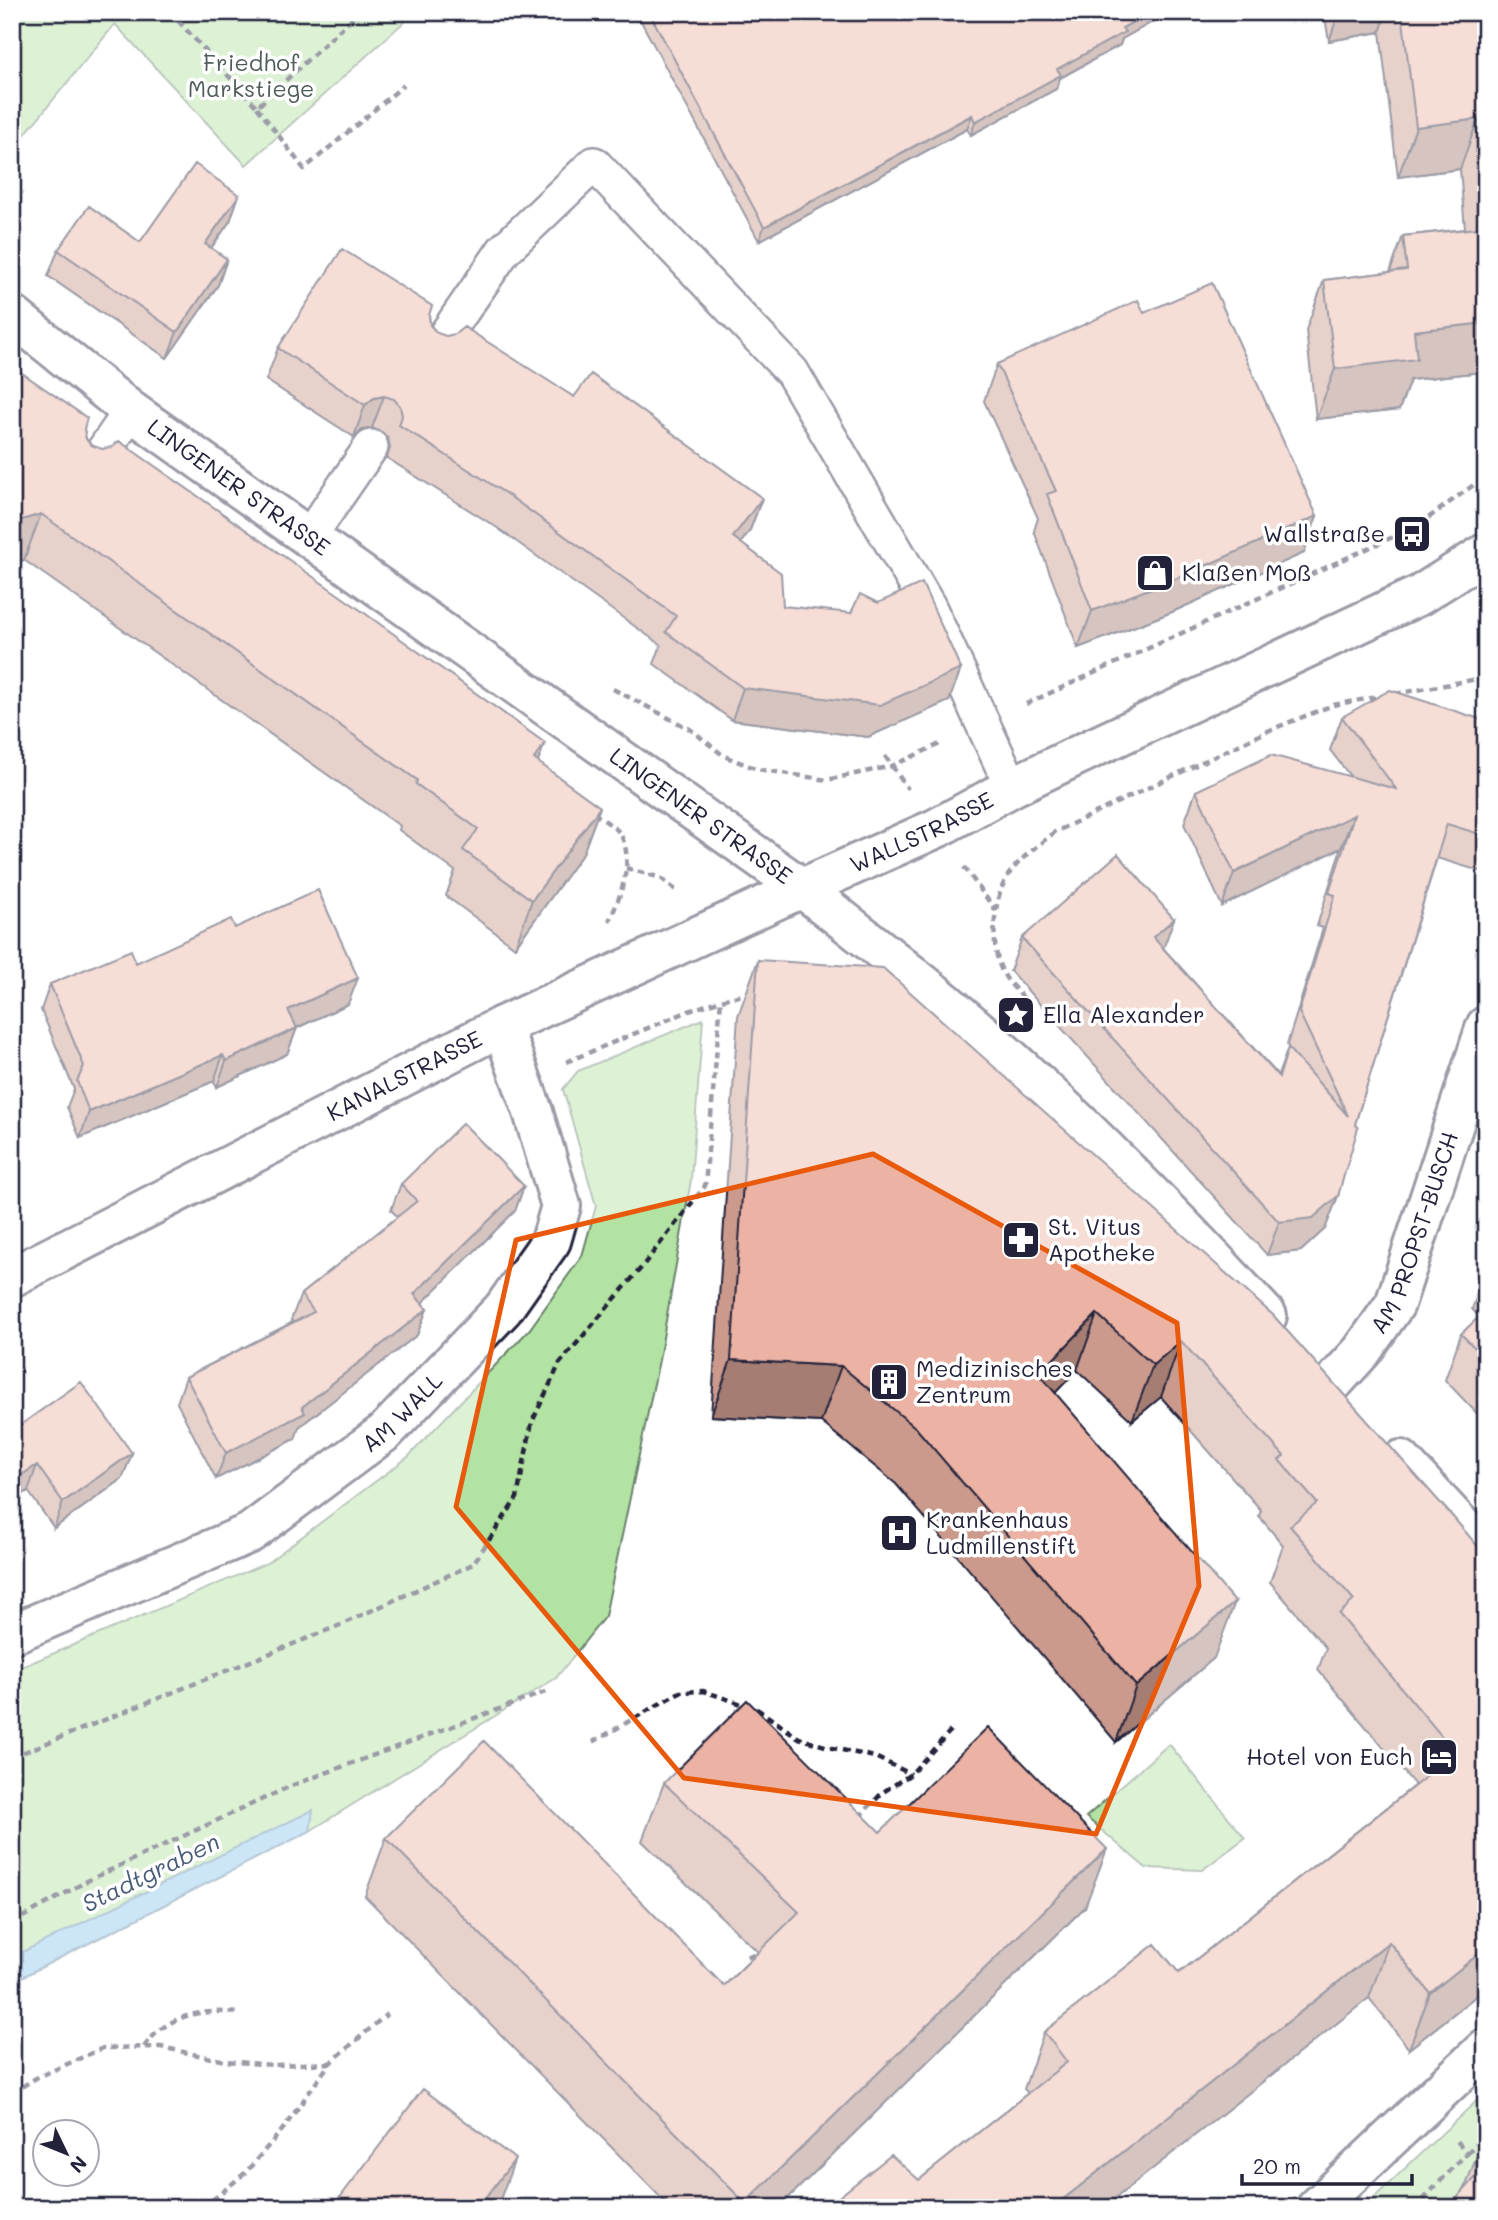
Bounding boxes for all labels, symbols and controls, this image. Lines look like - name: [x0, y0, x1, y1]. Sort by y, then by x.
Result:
- park label: Friedhof Markstiege: [188, 47, 314, 103]
- street label: LINGENER STRASSE: [142, 412, 336, 562]
- bus stop icon: Wallstraße: [1391, 513, 1433, 555]
- place label: Wallstraße: [1263, 518, 1385, 548]
- shop icon: Klaßen Moß: [1134, 552, 1176, 594]
- place label: Klaßen Moß: [1182, 557, 1312, 587]
- street label: LINGENER STRASSE: [604, 740, 799, 890]
- street label: WALLSTRASSE: [845, 784, 998, 879]
- place icon: Ella Alexander: [995, 994, 1037, 1036]
- place label: Ella Alexander: [1043, 999, 1204, 1029]
- street label: KANALSTRASSE: [321, 1023, 487, 1127]
- street label: AM PROPST-BUSCH: [1363, 1128, 1464, 1339]
- place label: St. Vitus Apotheke: [1048, 1211, 1156, 1267]
- pharmacy icon: St. Vitus Apotheke: [1000, 1219, 1042, 1261]
- place label: Medizinisches Zentrum: [916, 1353, 1073, 1409]
- building icon: Medizinisches Zentrum: [868, 1361, 910, 1403]
- street label: AM WALL: [355, 1365, 448, 1458]
- place label: Krankenhaus Ludmillenstift: [926, 1504, 1077, 1560]
- hospital icon: Krankenhaus Ludmillenstift: [878, 1512, 920, 1554]
- hotel icon: Hotel von Euch: [1418, 1736, 1460, 1778]
- place label: Hotel von Euch: [1246, 1741, 1412, 1771]
- water label: Stadtgraben: [77, 1825, 224, 1918]
- north arrow: [32, 2118, 102, 2188]
- scale bar: [1242, 2143, 1412, 2187]
- text: N: [65, 2151, 93, 2179]
- text: 20 m: [1253, 2152, 1301, 2179]

